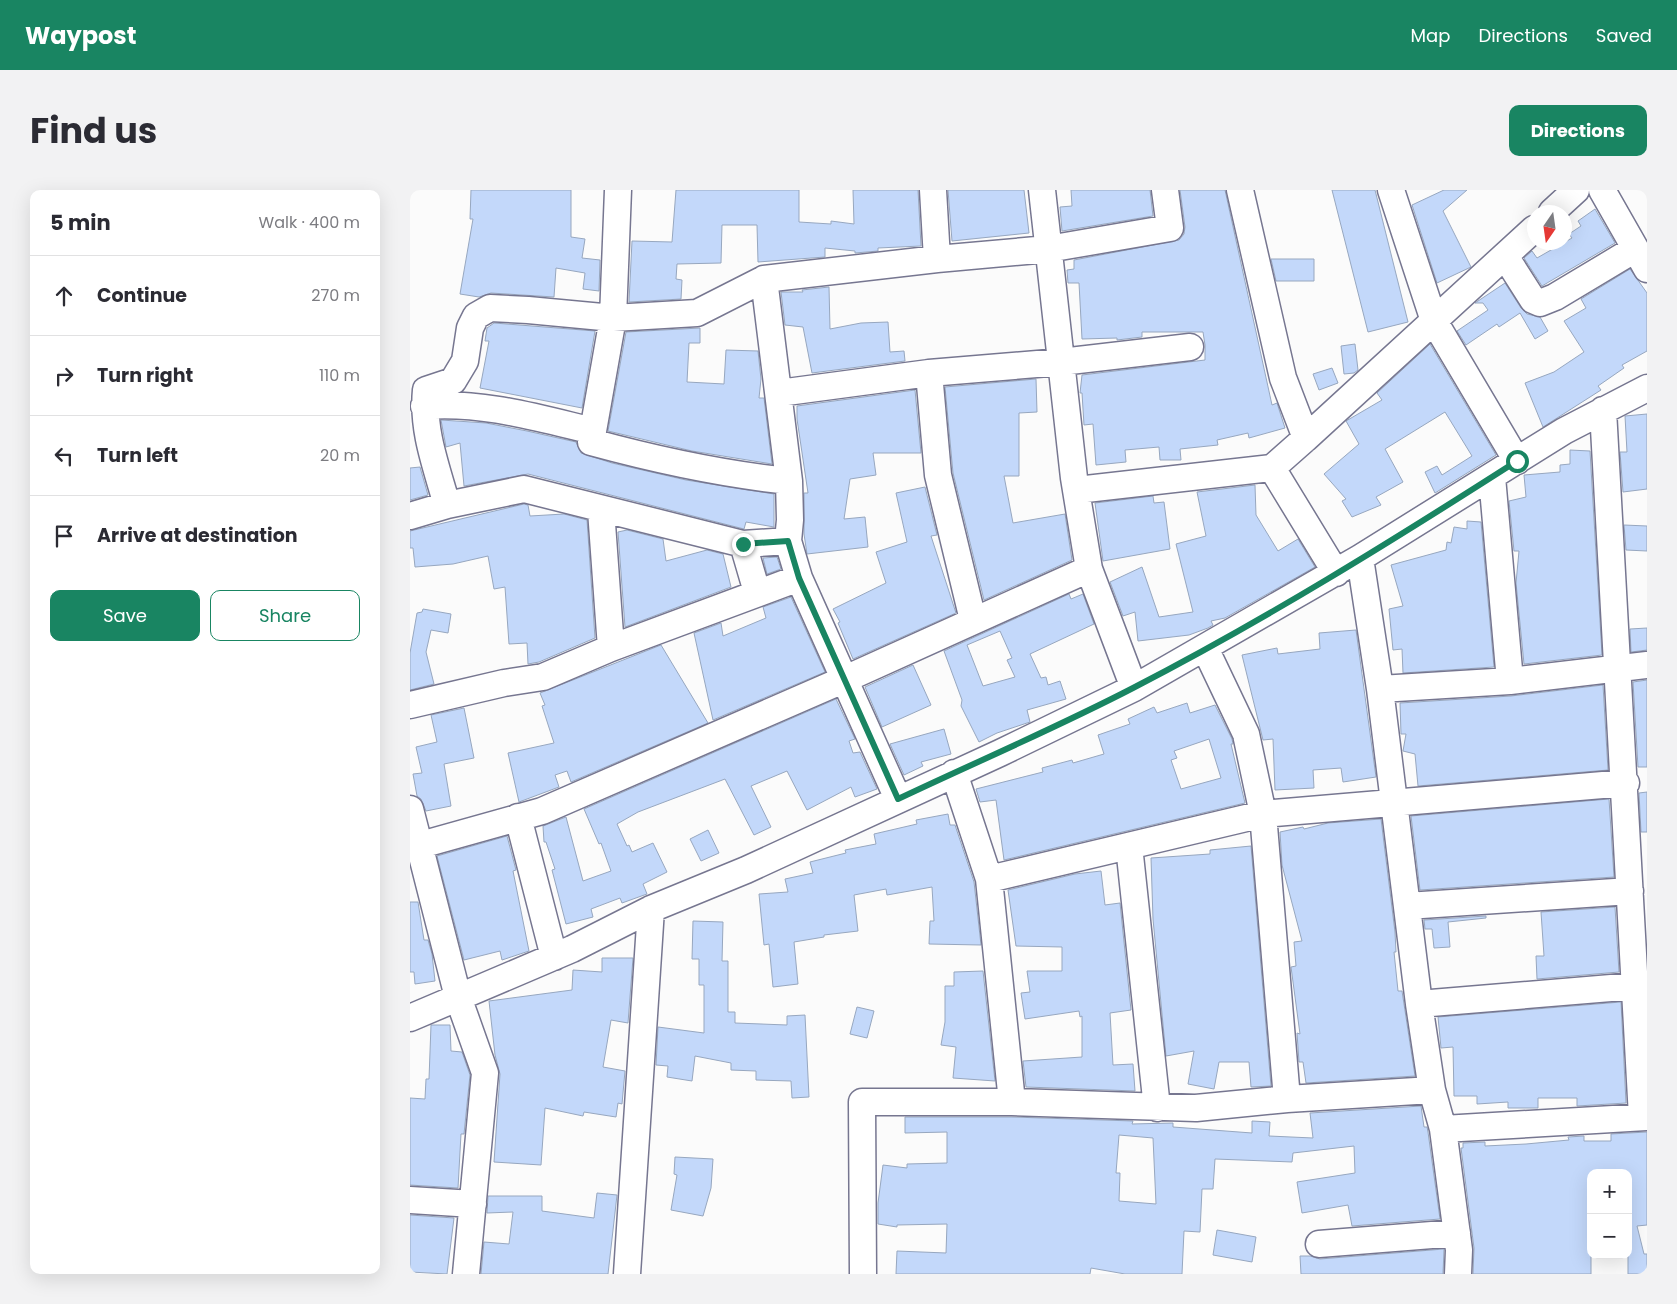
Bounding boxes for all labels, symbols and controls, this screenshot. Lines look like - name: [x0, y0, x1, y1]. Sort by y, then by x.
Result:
- text: Waypost: [25, 19, 136, 52]
- text: Map: [1411, 23, 1450, 48]
- text: Directions: [1478, 23, 1568, 48]
- text: Saved: [1596, 23, 1652, 48]
- button: Directions: [1509, 105, 1647, 156]
- text: Find us: [30, 106, 157, 155]
- north arrow: [1527, 205, 1572, 250]
- text: 5 min: [50, 208, 111, 237]
- text: Walk · 400 m: [259, 211, 360, 234]
- icon: ahead: [50, 282, 78, 310]
- text: Continue: [97, 282, 187, 309]
- text: 270 m: [311, 284, 360, 307]
- icon: right: [50, 362, 78, 390]
- text: Turn right: [97, 362, 193, 389]
- text: 110 m: [319, 364, 360, 387]
- icon: left: [50, 442, 78, 470]
- text: Turn left: [97, 442, 178, 469]
- text: 20 m: [320, 444, 360, 467]
- route start: [1506, 450, 1529, 473]
- icon: arrive: [50, 522, 78, 550]
- text: Arrive at destination: [97, 522, 298, 549]
- route end: [732, 533, 755, 556]
- button: Save: [50, 590, 200, 641]
- button: Share: [210, 590, 360, 641]
- map controls: [1587, 1169, 1632, 1259]
- button: +: [1587, 1169, 1632, 1214]
- button: −: [1587, 1214, 1632, 1259]

